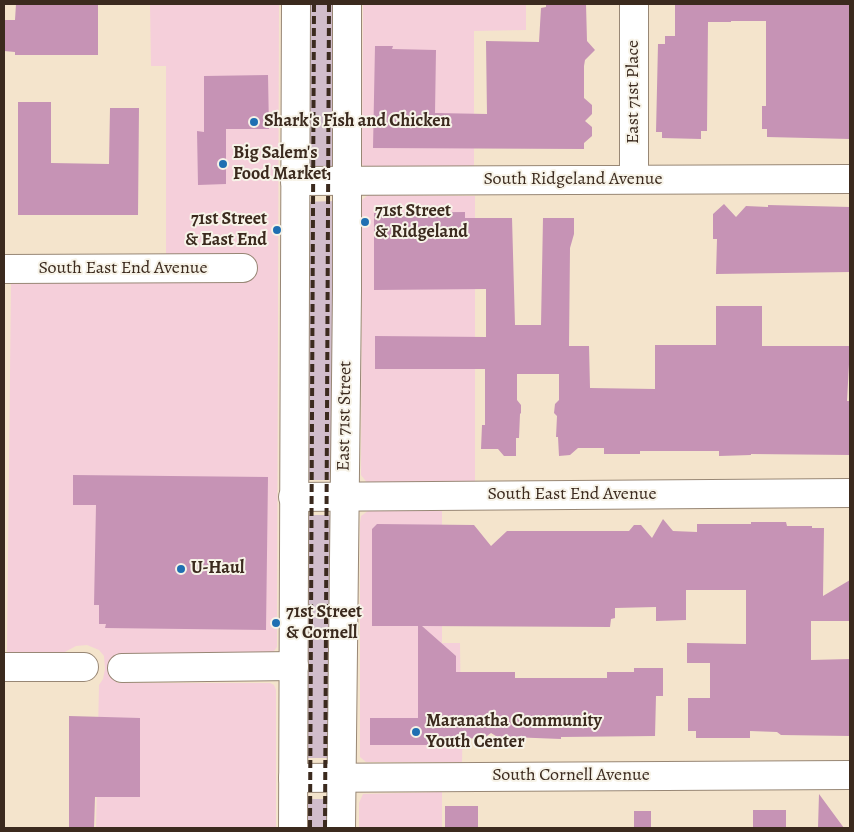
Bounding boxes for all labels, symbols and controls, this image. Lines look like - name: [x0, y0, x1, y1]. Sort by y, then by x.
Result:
- street label: East 71st Place: [623, 40, 645, 144]
- place label: Shark's Fish and Chicken: [264, 111, 451, 133]
- marker: Shark's Fish and Chicken: [248, 116, 260, 128]
- place label: Big Salem's Food Market: [233, 143, 327, 186]
- marker: Big Salem's Food Market: [217, 158, 229, 170]
- street label: South Ridgeland Avenue: [483, 169, 663, 191]
- place label: 71st Street & Ridgeland: [375, 201, 468, 243]
- place label: 71st Street & East End: [185, 209, 267, 252]
- marker: 71st Street & Ridgeland: [359, 216, 371, 228]
- marker: 71st Street & East End: [271, 224, 283, 236]
- street label: South East End Avenue: [38, 258, 208, 280]
- street label: East 71st Street: [333, 361, 357, 471]
- street label: South East End Avenue: [487, 484, 657, 506]
- place label: U-Haul: [191, 558, 245, 580]
- marker: U-Haul: [175, 563, 187, 575]
- place label: 71st Street & Cornell: [286, 602, 362, 644]
- marker: 71st Street & Cornell: [270, 617, 282, 629]
- place label: Maranatha Community Youth Center: [426, 711, 602, 754]
- marker: Maranatha Community Youth Center: [410, 726, 422, 738]
- street label: South Cornell Avenue: [492, 765, 650, 787]

